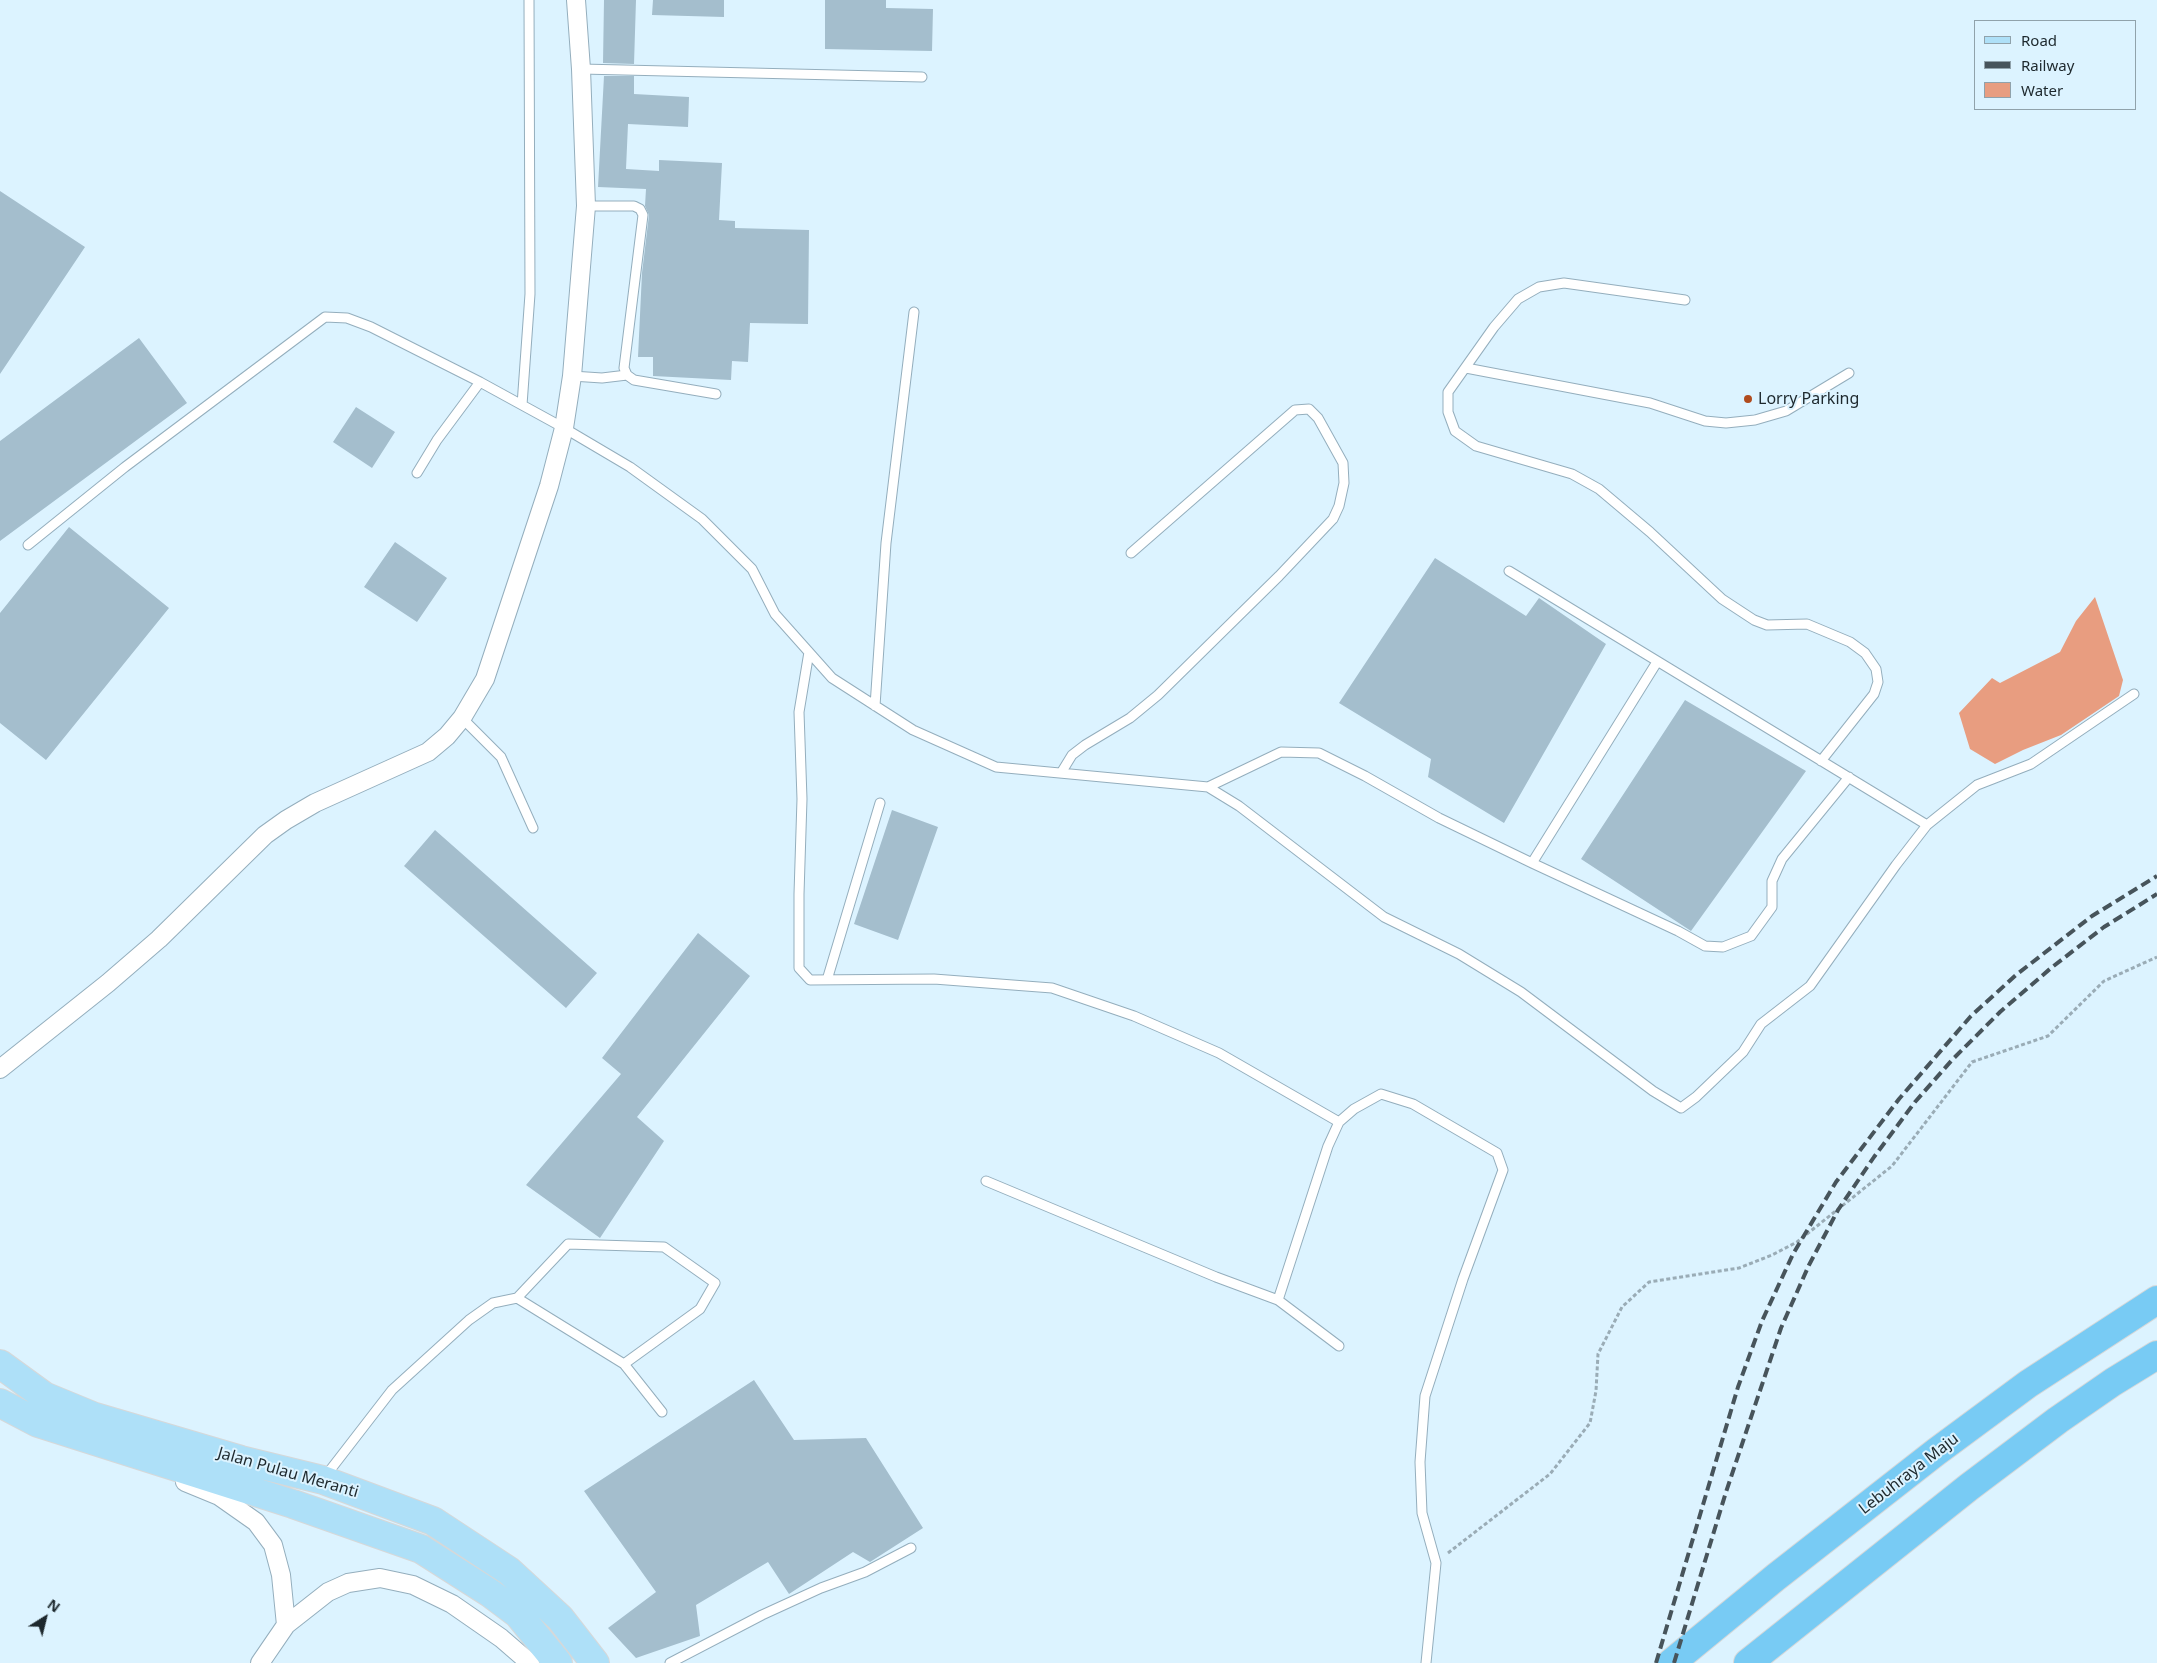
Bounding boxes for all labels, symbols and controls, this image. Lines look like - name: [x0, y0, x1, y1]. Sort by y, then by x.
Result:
- legend: [1974, 20, 2137, 110]
- text: Road: [2021, 30, 2057, 50]
- text: Railway: [2021, 55, 2074, 75]
- text: Water: [2021, 80, 2063, 100]
- place label: Lorry Parking: [1758, 389, 1859, 409]
- marker: Lorry Parking: [1742, 393, 1754, 405]
- street label: Lebuhraya Maju: [1855, 1429, 1963, 1519]
- street label: Jalan Pulau Meranti: [215, 1444, 361, 1502]
- north arrow: [20, 1593, 70, 1643]
- text: N: [44, 1594, 64, 1616]

